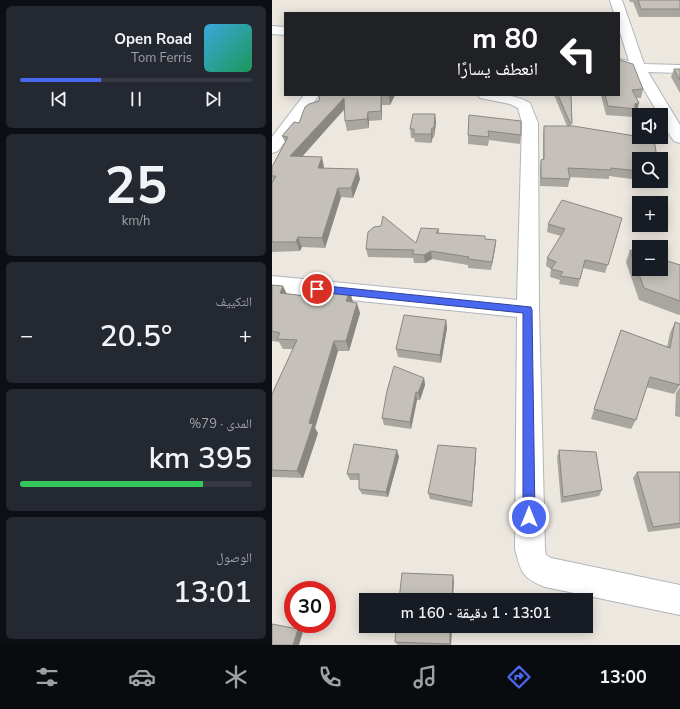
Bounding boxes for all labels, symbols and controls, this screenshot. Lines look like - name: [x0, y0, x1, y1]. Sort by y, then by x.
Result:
- text: 80 m: [472, 20, 538, 58]
- icon: left: [552, 28, 604, 80]
- text: Open Road: [114, 29, 192, 49]
- text: Tom Ferris: [131, 49, 192, 67]
- text: انعطف يسارًا: [457, 57, 538, 81]
- icon: previous: [48, 88, 70, 110]
- icon: pause: [125, 88, 147, 110]
- icon: next: [202, 88, 224, 110]
- map controls: [632, 108, 668, 276]
- button: sound: [632, 108, 668, 144]
- text: 25: [105, 150, 167, 221]
- button: search: [632, 152, 668, 188]
- button: +: [632, 196, 668, 232]
- text: km/h: [122, 212, 150, 230]
- button: −: [632, 240, 668, 276]
- pin: [300, 272, 334, 306]
- icon: arrive: [306, 278, 328, 300]
- text: التكييف: [216, 293, 252, 311]
- text: 20.5°: [100, 316, 172, 357]
- text: −: [20, 321, 33, 351]
- text: +: [239, 321, 252, 351]
- text: المدى · 79%: [189, 415, 252, 433]
- text: 395 km: [149, 438, 252, 479]
- position arrow: [508, 496, 550, 538]
- text: الوصول: [216, 549, 252, 567]
- text: 13:01: [173, 572, 252, 613]
- speed limit sign: 30: [284, 581, 336, 633]
- text: 13:01 · 1 دقيقة · 160 m: [401, 603, 551, 623]
- icon: filters: [33, 663, 61, 691]
- icon: car: [128, 663, 156, 691]
- icon: climate: [222, 663, 250, 691]
- icon: phone: [316, 663, 344, 691]
- icon: music: [411, 663, 439, 691]
- icon: directions: [505, 663, 533, 691]
- text: 13:00: [599, 665, 647, 689]

